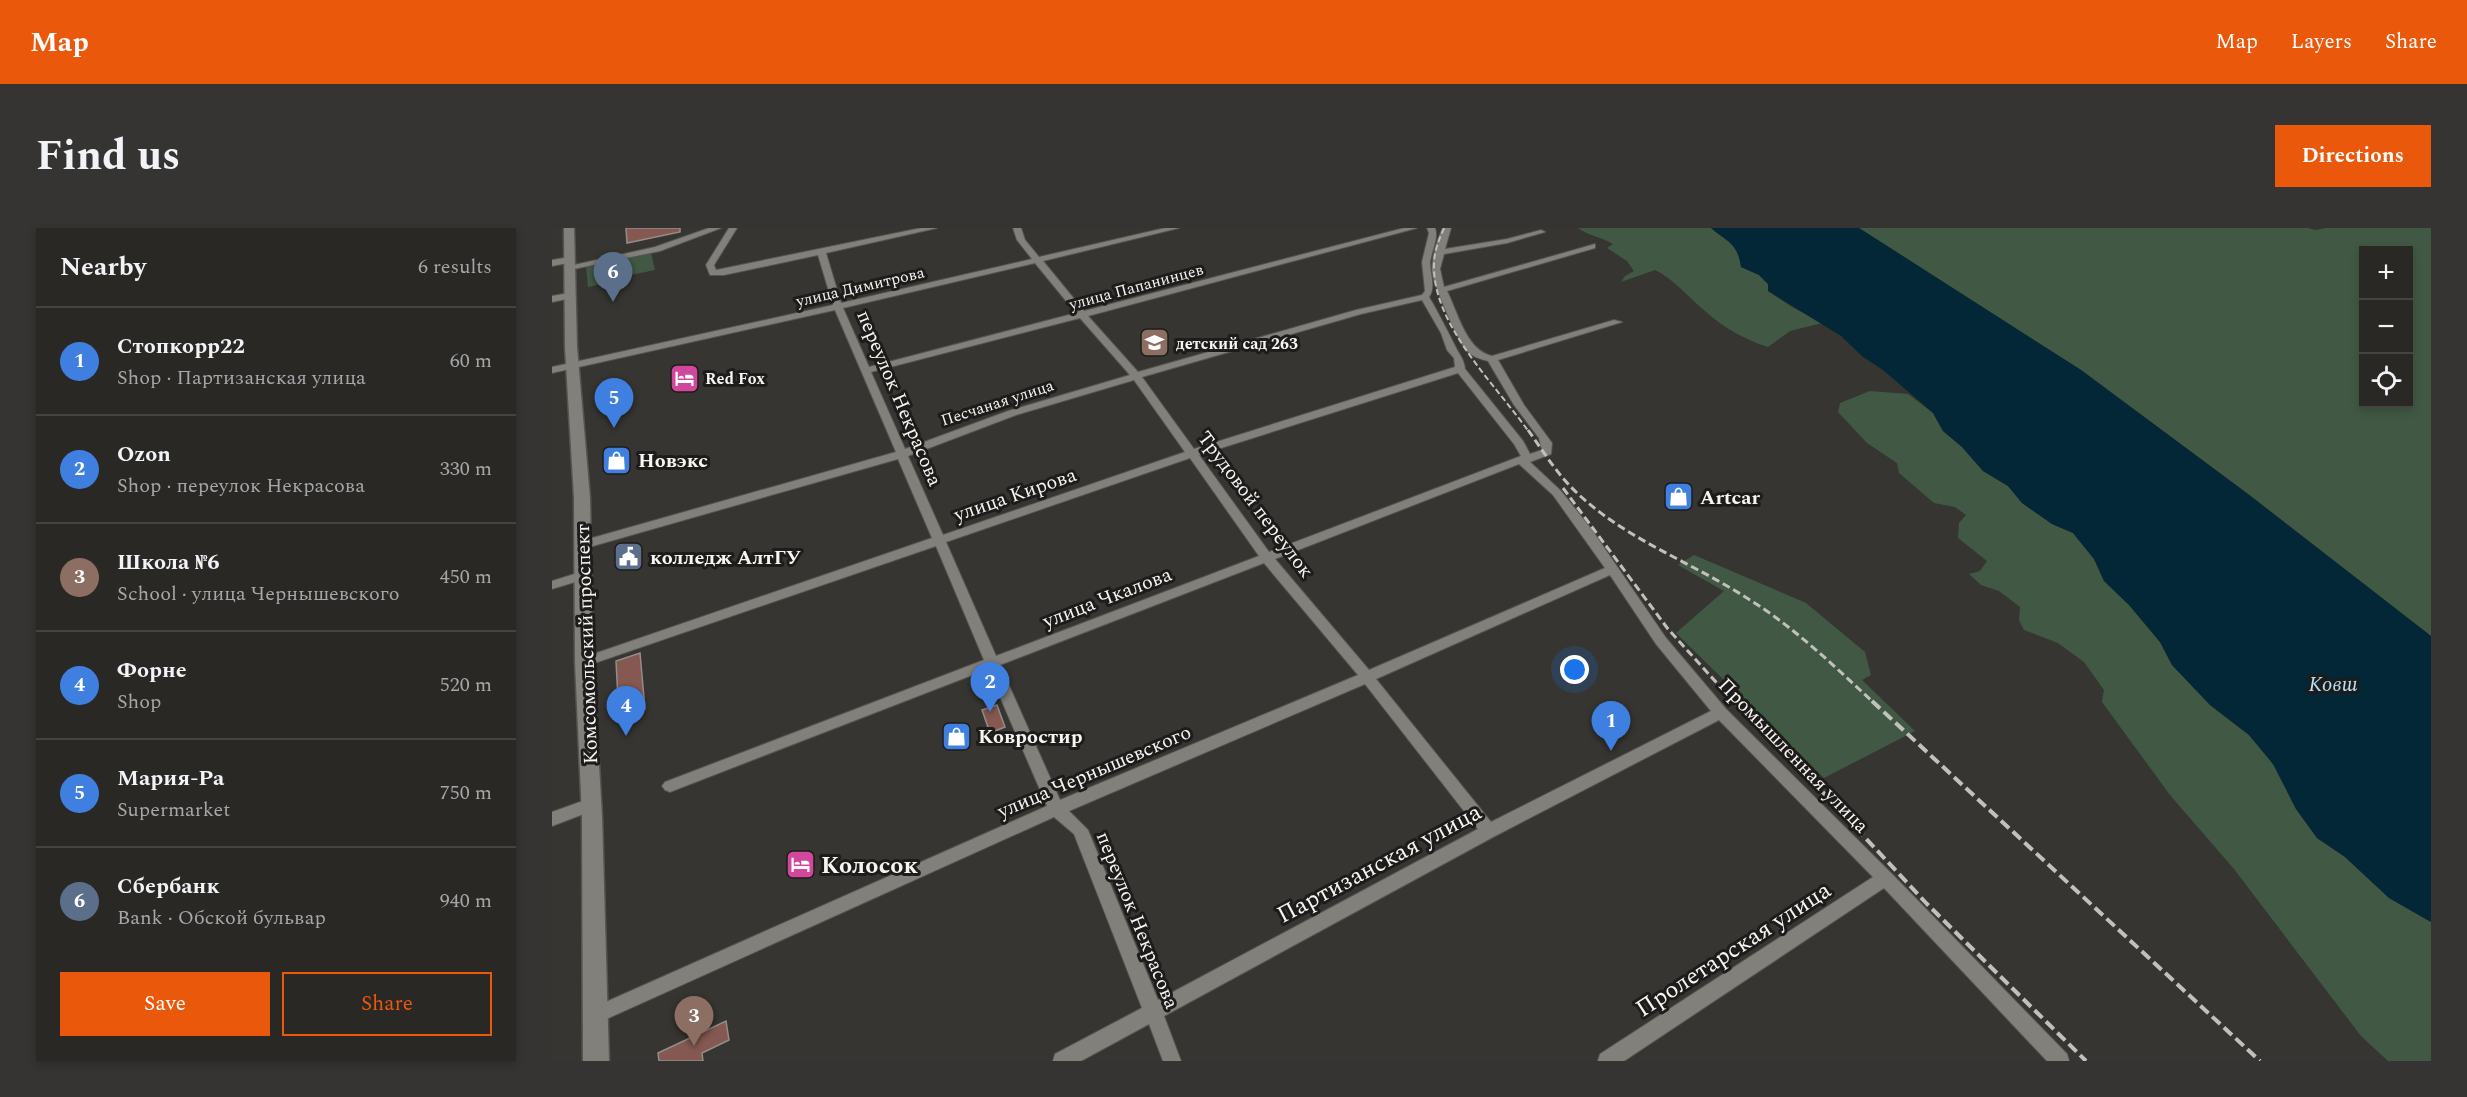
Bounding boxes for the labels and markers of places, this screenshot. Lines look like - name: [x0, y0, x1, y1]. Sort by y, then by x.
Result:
- pin: 6: [594, 253, 632, 302]
- school or university icon: детский сад 263: [1139, 327, 1171, 359]
- place label: детский сад 263: [1176, 332, 1298, 356]
- hotel icon: Red Fox: [668, 362, 700, 394]
- place label: Red Fox: [705, 367, 765, 391]
- pin: 5: [594, 378, 634, 428]
- shop icon: Новэкс: [601, 444, 633, 476]
- place label: Новэкс: [638, 446, 708, 476]
- shop icon: Artcar: [1663, 481, 1695, 513]
- place label: Artcar: [1700, 483, 1761, 513]
- public building icon: колледж АлтГУ: [613, 541, 645, 573]
- place label: колледж АлтГУ: [650, 543, 801, 573]
- pin: 2: [970, 662, 1010, 712]
- pin: 4: [606, 686, 646, 736]
- pin: 1: [1592, 702, 1630, 751]
- shop icon: Ковростир: [941, 720, 973, 752]
- place label: Ковростир: [978, 722, 1083, 752]
- place label: Колосок: [821, 848, 918, 884]
- hotel icon: Колосок: [784, 849, 816, 881]
- pin: 3: [674, 996, 714, 1046]

